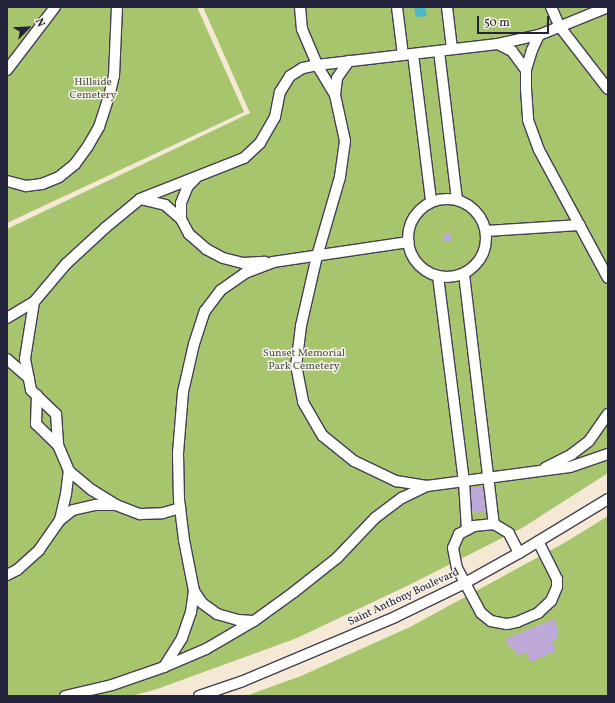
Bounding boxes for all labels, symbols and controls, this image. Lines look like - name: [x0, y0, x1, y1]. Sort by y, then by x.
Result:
- north arrow: [8, 8, 48, 48]
- scale bar: [479, 8, 551, 34]
- text: 50 m: [484, 15, 510, 31]
- text: N: [31, 16, 48, 30]
- park label: Hillside Cemetery: [70, 77, 116, 103]
- park label: Sunset Memorial Park Cemetery: [263, 348, 345, 374]
- street label: Saint Anthony Boulevard: [346, 566, 462, 630]

